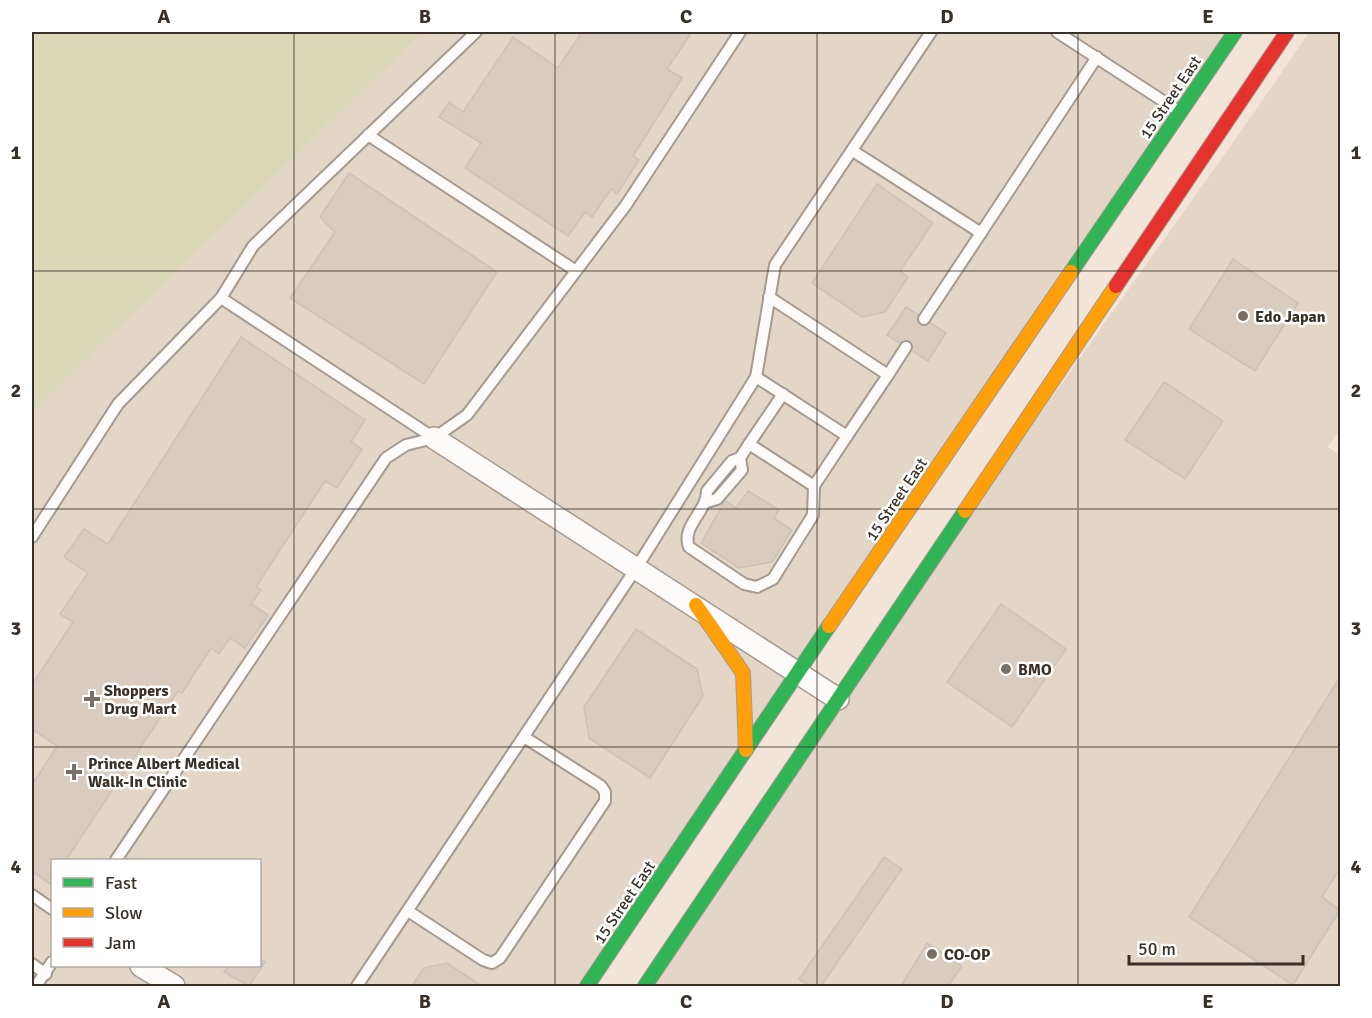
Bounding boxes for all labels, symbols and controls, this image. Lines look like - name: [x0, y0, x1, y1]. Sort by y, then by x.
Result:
- text: A: [158, 4, 171, 29]
- text: B: [419, 4, 431, 29]
- text: C: [680, 4, 692, 29]
- text: D: [940, 4, 954, 29]
- text: E: [1202, 4, 1214, 29]
- street label: 15 Street East: [1136, 52, 1206, 143]
- text: 1: [11, 140, 22, 165]
- text: 1: [1351, 140, 1362, 165]
- place label: Edo Japan: [1255, 307, 1326, 327]
- marker: Edo Japan: [1236, 309, 1250, 323]
- text: 2: [11, 378, 21, 403]
- text: 2: [1351, 378, 1361, 403]
- street label: 15 Street East: [862, 454, 932, 545]
- text: 3: [11, 616, 21, 641]
- text: 3: [1351, 616, 1361, 641]
- place label: BMO: [1018, 660, 1052, 680]
- marker: BMO: [999, 662, 1013, 676]
- place label: Shoppers Drug Mart: [104, 681, 176, 719]
- marker: Shoppers Drug Mart: [85, 692, 99, 706]
- place label: Prince Albert Medical Walk-In Clinic: [88, 754, 240, 792]
- marker: Prince Albert Medical Walk-In Clinic: [65, 763, 83, 781]
- text: 4: [11, 854, 22, 879]
- text: 4: [1351, 854, 1362, 879]
- street label: 15 Street East: [590, 857, 660, 948]
- legend: [51, 859, 261, 967]
- text: Fast: [105, 872, 137, 894]
- text: Slow: [105, 902, 142, 924]
- scale bar: [1129, 928, 1303, 966]
- text: Jam: [105, 932, 136, 954]
- text: 50 m: [1138, 938, 1176, 960]
- place label: CO-OP: [944, 945, 990, 965]
- marker: CO-OP: [925, 947, 939, 961]
- text: A: [158, 989, 171, 1014]
- text: B: [419, 989, 431, 1014]
- text: C: [680, 989, 692, 1014]
- text: D: [940, 989, 954, 1014]
- text: E: [1202, 989, 1214, 1014]

